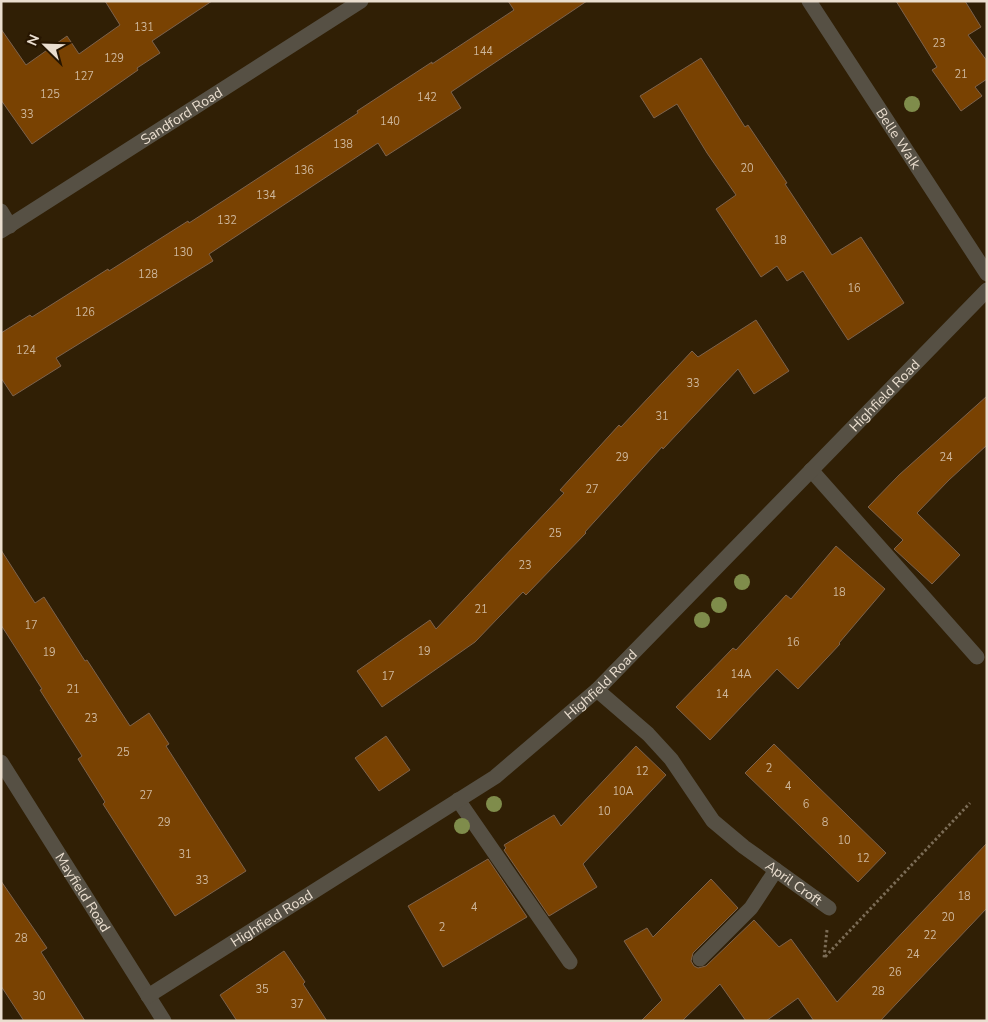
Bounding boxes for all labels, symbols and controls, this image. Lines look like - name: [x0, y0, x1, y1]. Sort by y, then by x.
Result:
- north arrow: [20, 20, 70, 70]
- house number: 131: [134, 20, 154, 35]
- text: N: [23, 32, 44, 49]
- house number: 23: [932, 36, 946, 51]
- house number: 144: [473, 44, 493, 59]
- house number: 129: [104, 51, 124, 66]
- house number: 21: [954, 67, 968, 82]
- house number: 127: [74, 69, 94, 84]
- street label: Sandford Road: [137, 83, 226, 149]
- house number: 125: [40, 87, 60, 102]
- house number: 142: [417, 90, 437, 105]
- street label: Belle Walk: [872, 104, 926, 173]
- house number: 33: [20, 107, 34, 122]
- house number: 140: [380, 114, 400, 129]
- house number: 138: [333, 137, 353, 152]
- house number: 20: [740, 161, 754, 176]
- house number: 136: [294, 163, 314, 178]
- house number: 134: [256, 188, 276, 203]
- house number: 132: [217, 213, 237, 228]
- house number: 18: [773, 233, 787, 248]
- house number: 130: [173, 245, 193, 260]
- house number: 128: [138, 267, 158, 282]
- house number: 16: [847, 281, 861, 296]
- house number: 126: [75, 305, 95, 320]
- house number: 124: [16, 343, 36, 358]
- street label: Highfield Road: [845, 355, 924, 436]
- house number: 33: [686, 376, 700, 391]
- house number: 31: [655, 409, 669, 424]
- house number: 29: [615, 450, 629, 465]
- house number: 24: [939, 450, 953, 465]
- house number: 27: [585, 482, 599, 497]
- house number: 25: [548, 526, 562, 541]
- house number: 23: [518, 558, 532, 573]
- house number: 18: [832, 585, 846, 600]
- house number: 21: [474, 602, 488, 617]
- house number: 17: [24, 618, 38, 633]
- house number: 16: [786, 635, 800, 650]
- house number: 19: [417, 644, 431, 659]
- house number: 19: [42, 645, 56, 660]
- street label: Highfield Road: [560, 645, 641, 723]
- house number: 14A: [730, 667, 752, 682]
- house number: 17: [381, 669, 395, 684]
- house number: 21: [66, 682, 80, 697]
- house number: 14: [715, 687, 729, 702]
- house number: 23: [84, 711, 98, 726]
- house number: 25: [116, 745, 130, 760]
- house number: 2: [766, 761, 772, 776]
- house number: 12: [635, 764, 649, 779]
- house number: 4: [785, 779, 792, 794]
- house number: 10A: [612, 784, 634, 799]
- house number: 27: [139, 788, 153, 803]
- house number: 6: [803, 797, 810, 812]
- house number: 10: [597, 804, 611, 819]
- house number: 29: [157, 815, 171, 830]
- house number: 8: [822, 815, 829, 830]
- house number: 10: [837, 833, 851, 848]
- house number: 31: [178, 847, 192, 862]
- street label: Mayfield Road: [51, 849, 115, 936]
- house number: 12: [856, 851, 870, 866]
- street label: April Croft: [762, 856, 826, 910]
- house number: 33: [195, 873, 209, 888]
- street label: Highfield Road: [227, 885, 316, 951]
- house number: 18: [957, 889, 971, 904]
- house number: 4: [471, 900, 478, 915]
- house number: 20: [941, 910, 955, 925]
- house number: 2: [439, 920, 445, 935]
- house number: 22: [923, 928, 937, 943]
- house number: 28: [14, 931, 28, 946]
- house number: 24: [906, 947, 920, 962]
- house number: 26: [888, 965, 902, 980]
- house number: 35: [255, 982, 269, 997]
- house number: 28: [871, 984, 885, 999]
- house number: 30: [32, 989, 46, 1004]
- house number: 37: [290, 997, 304, 1012]

